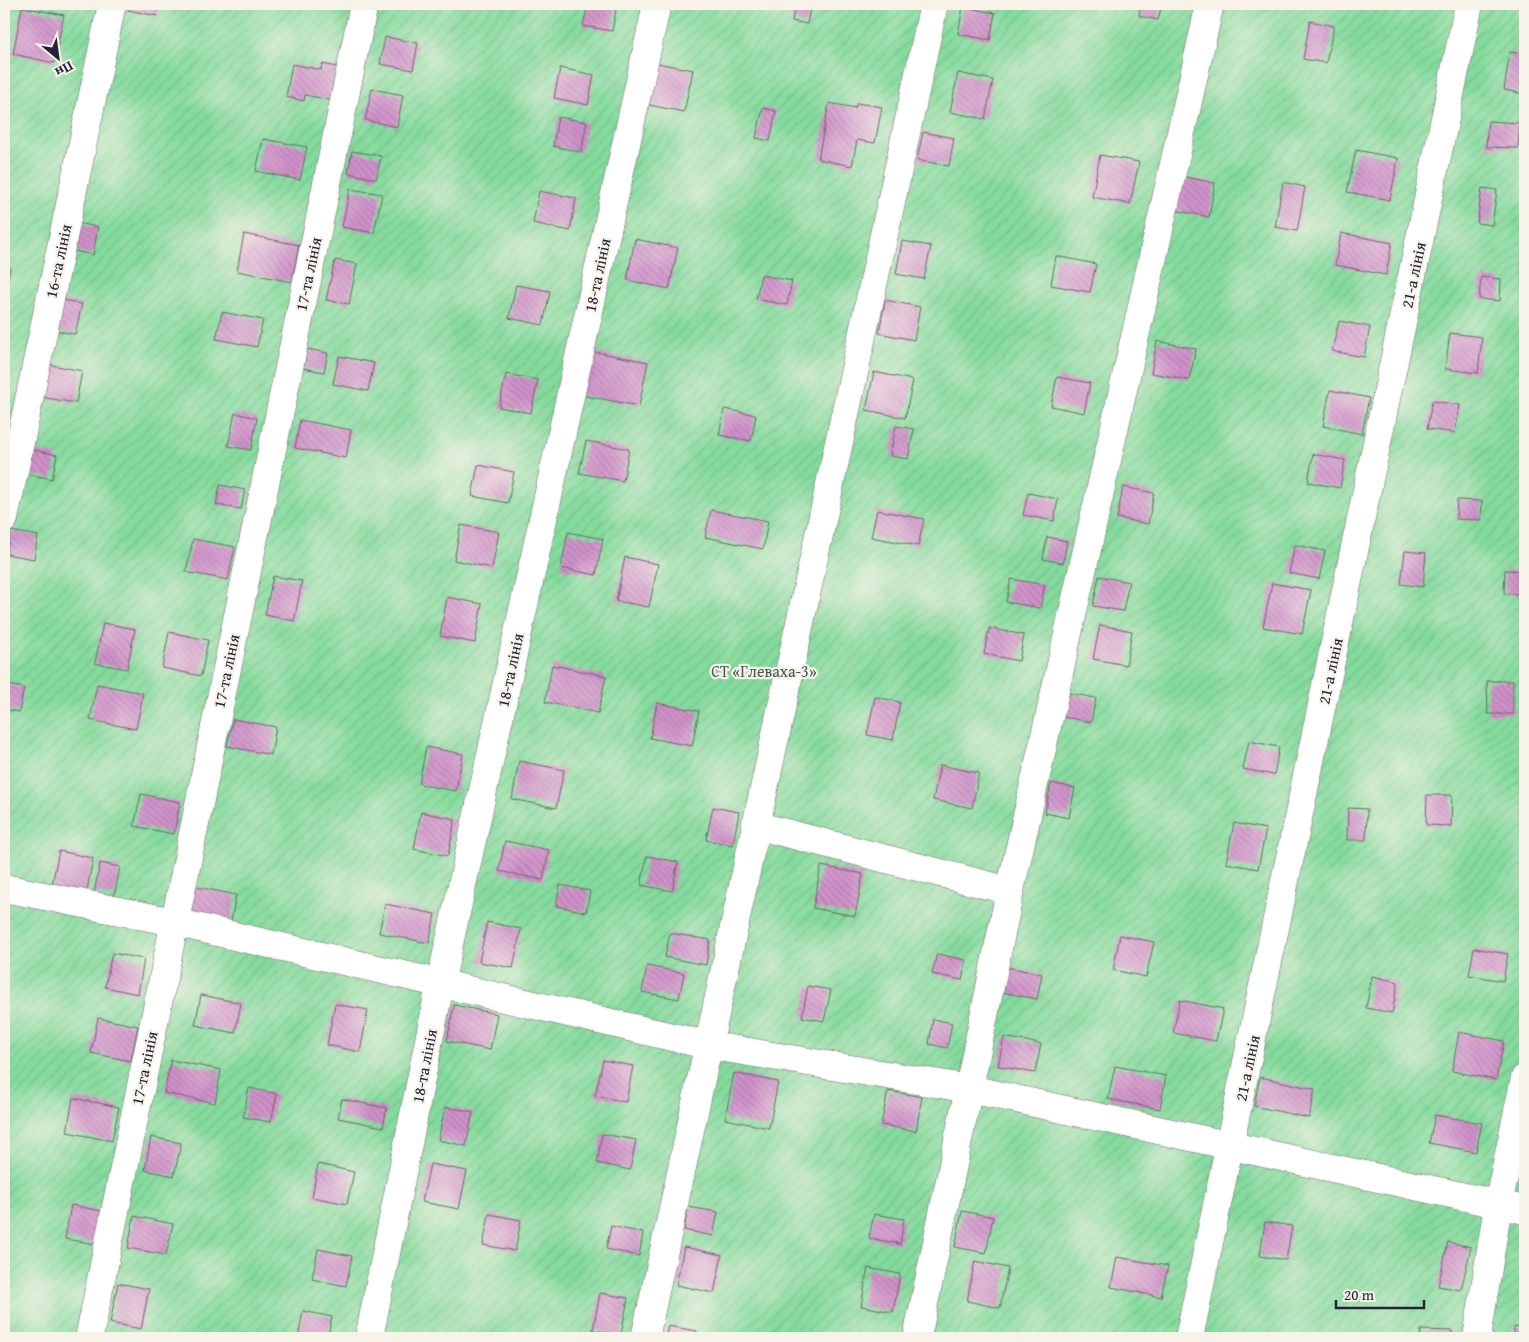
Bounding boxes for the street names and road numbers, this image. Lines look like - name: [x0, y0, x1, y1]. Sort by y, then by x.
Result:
- street label: 16-та лінія: [38, 222, 78, 300]
- street label: 17-та лінія: [288, 235, 328, 313]
- street label: 18-та лінія: [577, 236, 617, 314]
- street label: 21-а лінія: [1394, 240, 1432, 310]
- street label: 18-та лінія: [490, 631, 530, 709]
- street label: 17-та лінія: [206, 632, 246, 710]
- street label: 21-а лінія: [1311, 636, 1349, 706]
- street label: 18-та лінія: [405, 1027, 443, 1105]
- street label: 17-та лінія: [124, 1029, 164, 1107]
- street label: 21-а лінія: [1228, 1033, 1266, 1103]

